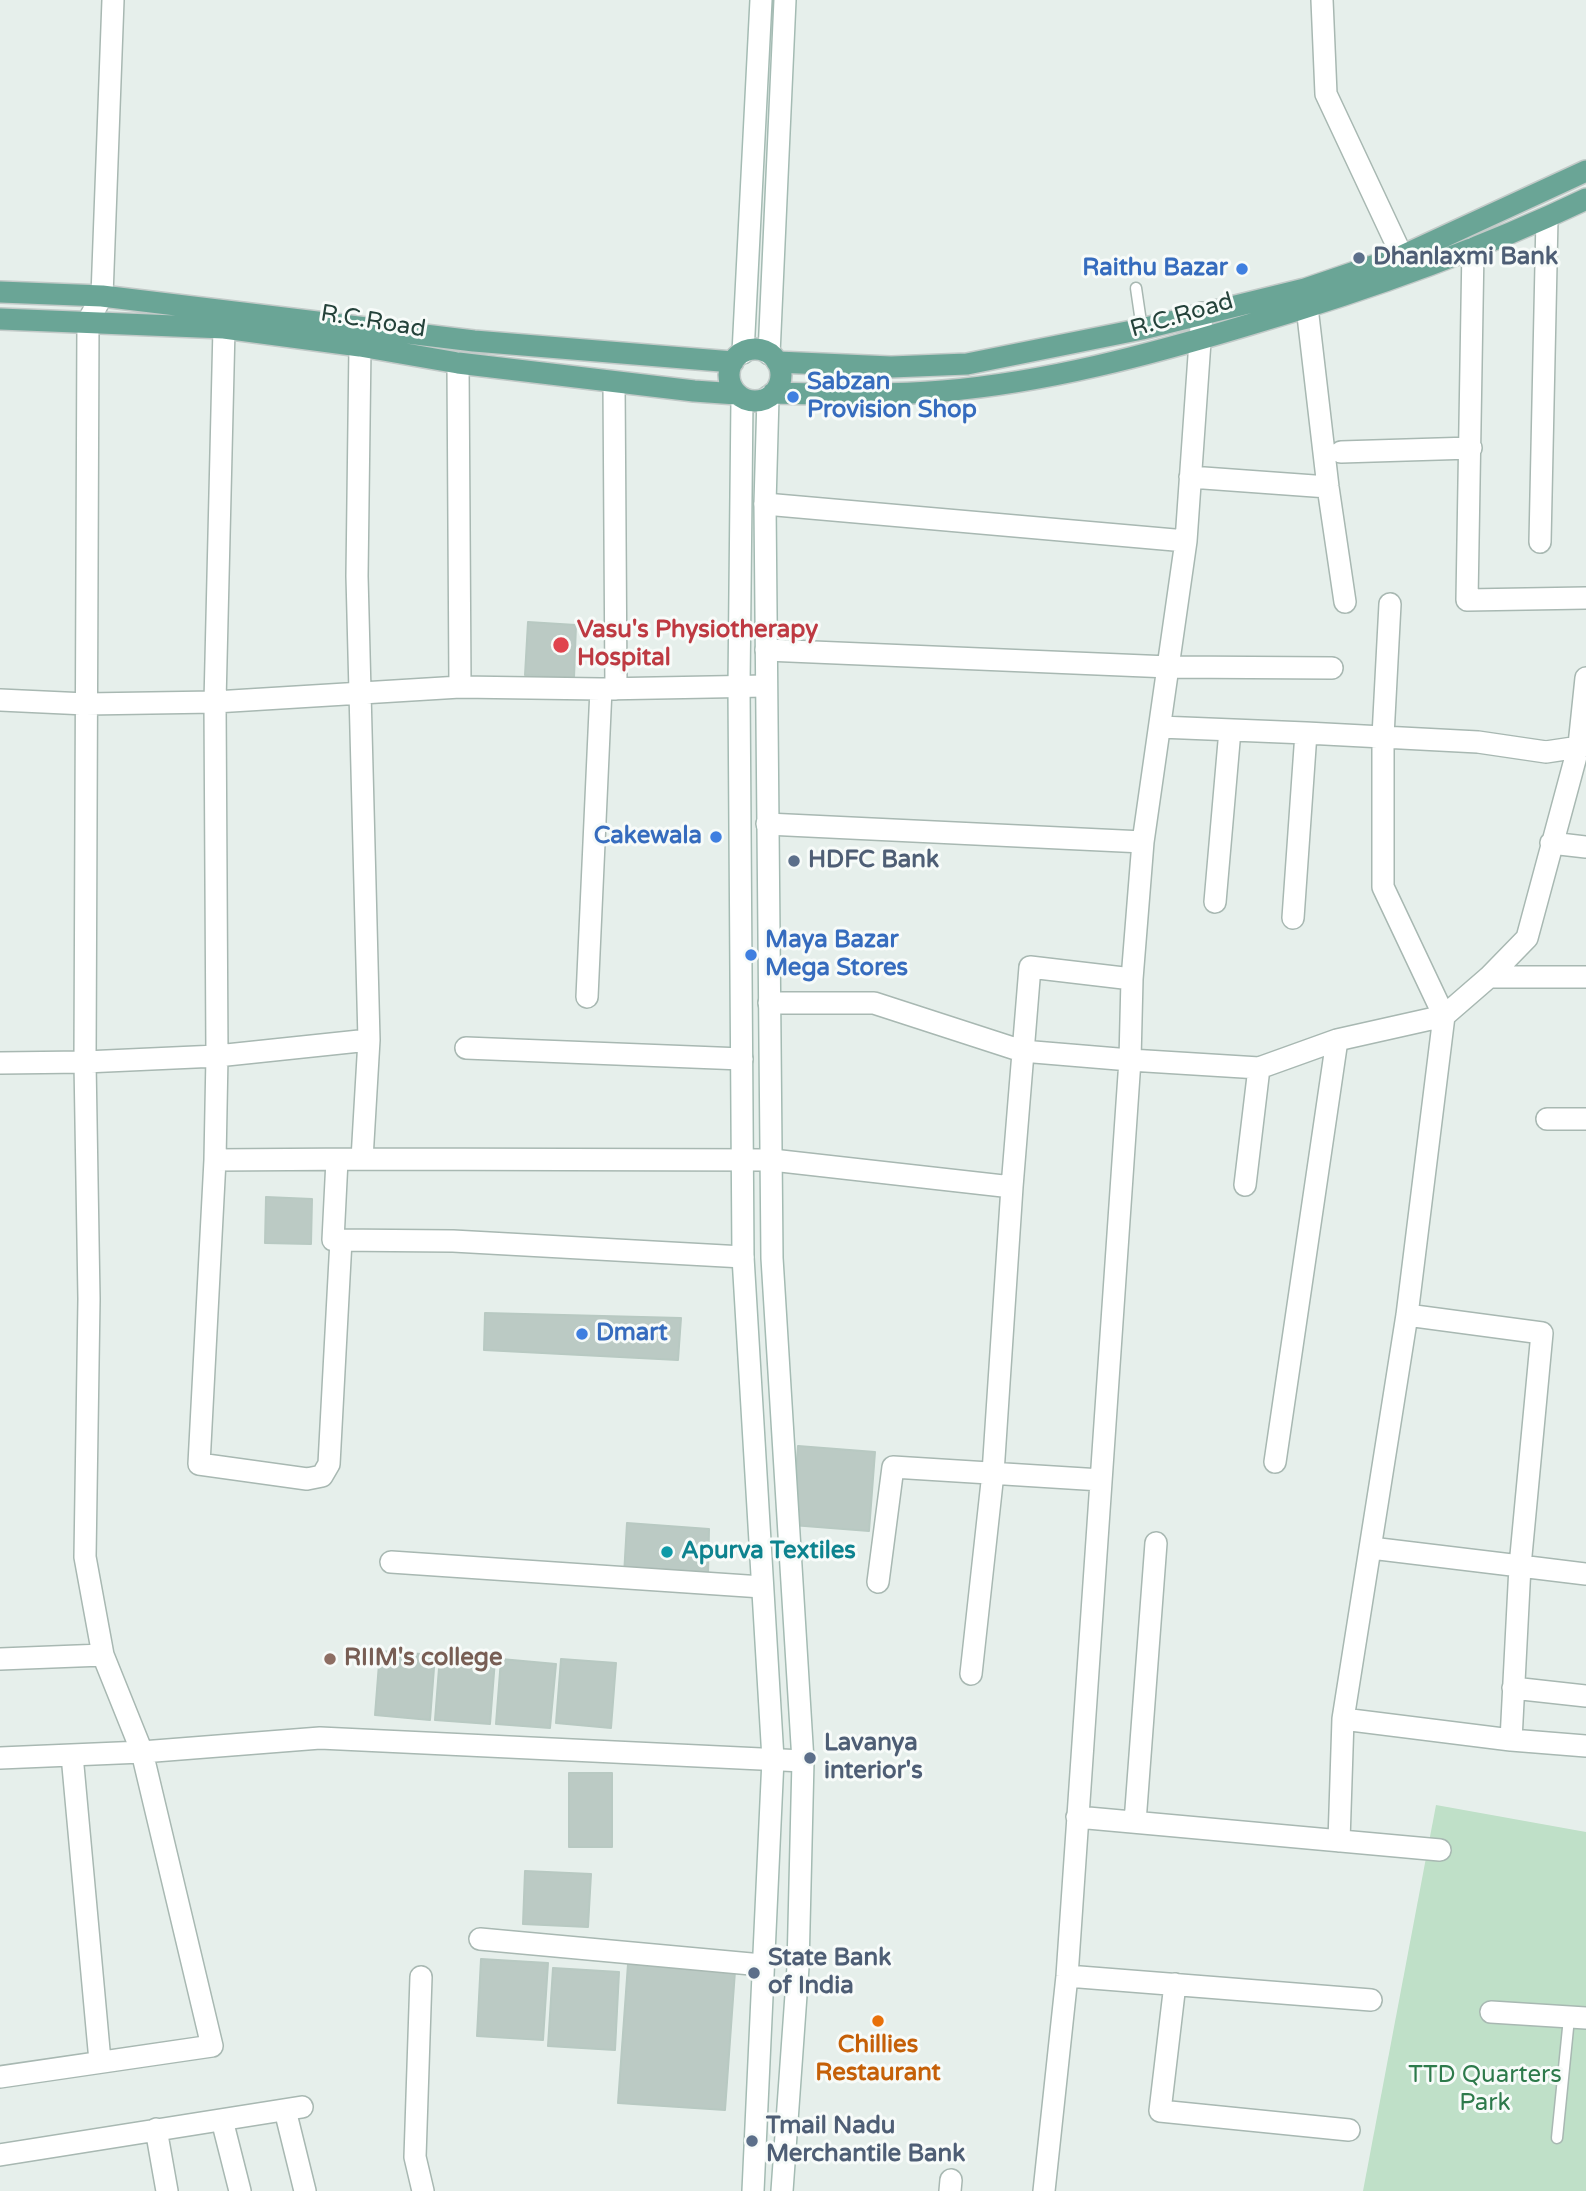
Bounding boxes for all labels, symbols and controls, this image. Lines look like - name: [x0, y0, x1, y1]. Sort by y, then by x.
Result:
- place label: Dhanlaxmi Bank: [1373, 244, 1558, 272]
- marker: Dhanlaxmi Bank: [1351, 250, 1367, 266]
- place label: Raithu Bazar: [1082, 255, 1228, 283]
- marker: Raithu Bazar: [1234, 261, 1250, 277]
- street label: R.C.Road: [1127, 288, 1237, 344]
- street label: R.C.Road: [318, 299, 428, 345]
- place label: Sabzan Provision Shop: [807, 369, 977, 425]
- marker: Sabzan Provision Shop: [785, 389, 801, 405]
- place label: Vasu's Physiotherapy Hospital: [577, 617, 818, 673]
- marker: Vasu's Physiotherapy Hospital: [551, 635, 571, 655]
- place label: Cakewala: [594, 823, 702, 851]
- marker: Cakewala: [708, 829, 724, 845]
- place label: HDFC Bank: [808, 847, 939, 875]
- marker: HDFC Bank: [786, 853, 802, 869]
- place label: Maya Bazar Mega Stores: [765, 927, 908, 983]
- marker: Maya Bazar Mega Stores: [743, 947, 759, 963]
- place label: Dmart: [596, 1320, 668, 1348]
- marker: Dmart: [574, 1326, 590, 1342]
- place label: Apurva Textiles: [681, 1538, 856, 1566]
- marker: Apurva Textiles: [659, 1544, 675, 1560]
- place label: RIIM's college: [344, 1645, 503, 1673]
- marker: RIIM's college: [322, 1651, 338, 1667]
- place label: Lavanya interior's: [824, 1730, 923, 1786]
- marker: Lavanya interior's: [802, 1750, 818, 1766]
- place label: State Bank of India: [768, 1945, 891, 2001]
- marker: State Bank of India: [746, 1965, 762, 1981]
- marker: Chillies Restaurant: [870, 2013, 886, 2029]
- place label: Chillies Restaurant: [815, 2032, 941, 2088]
- park label: TTD Quarters Park: [1408, 2062, 1562, 2118]
- place label: Tmail Nadu Merchantile Bank: [766, 2113, 965, 2169]
- marker: Tmail Nadu Merchantile Bank: [744, 2133, 760, 2149]

